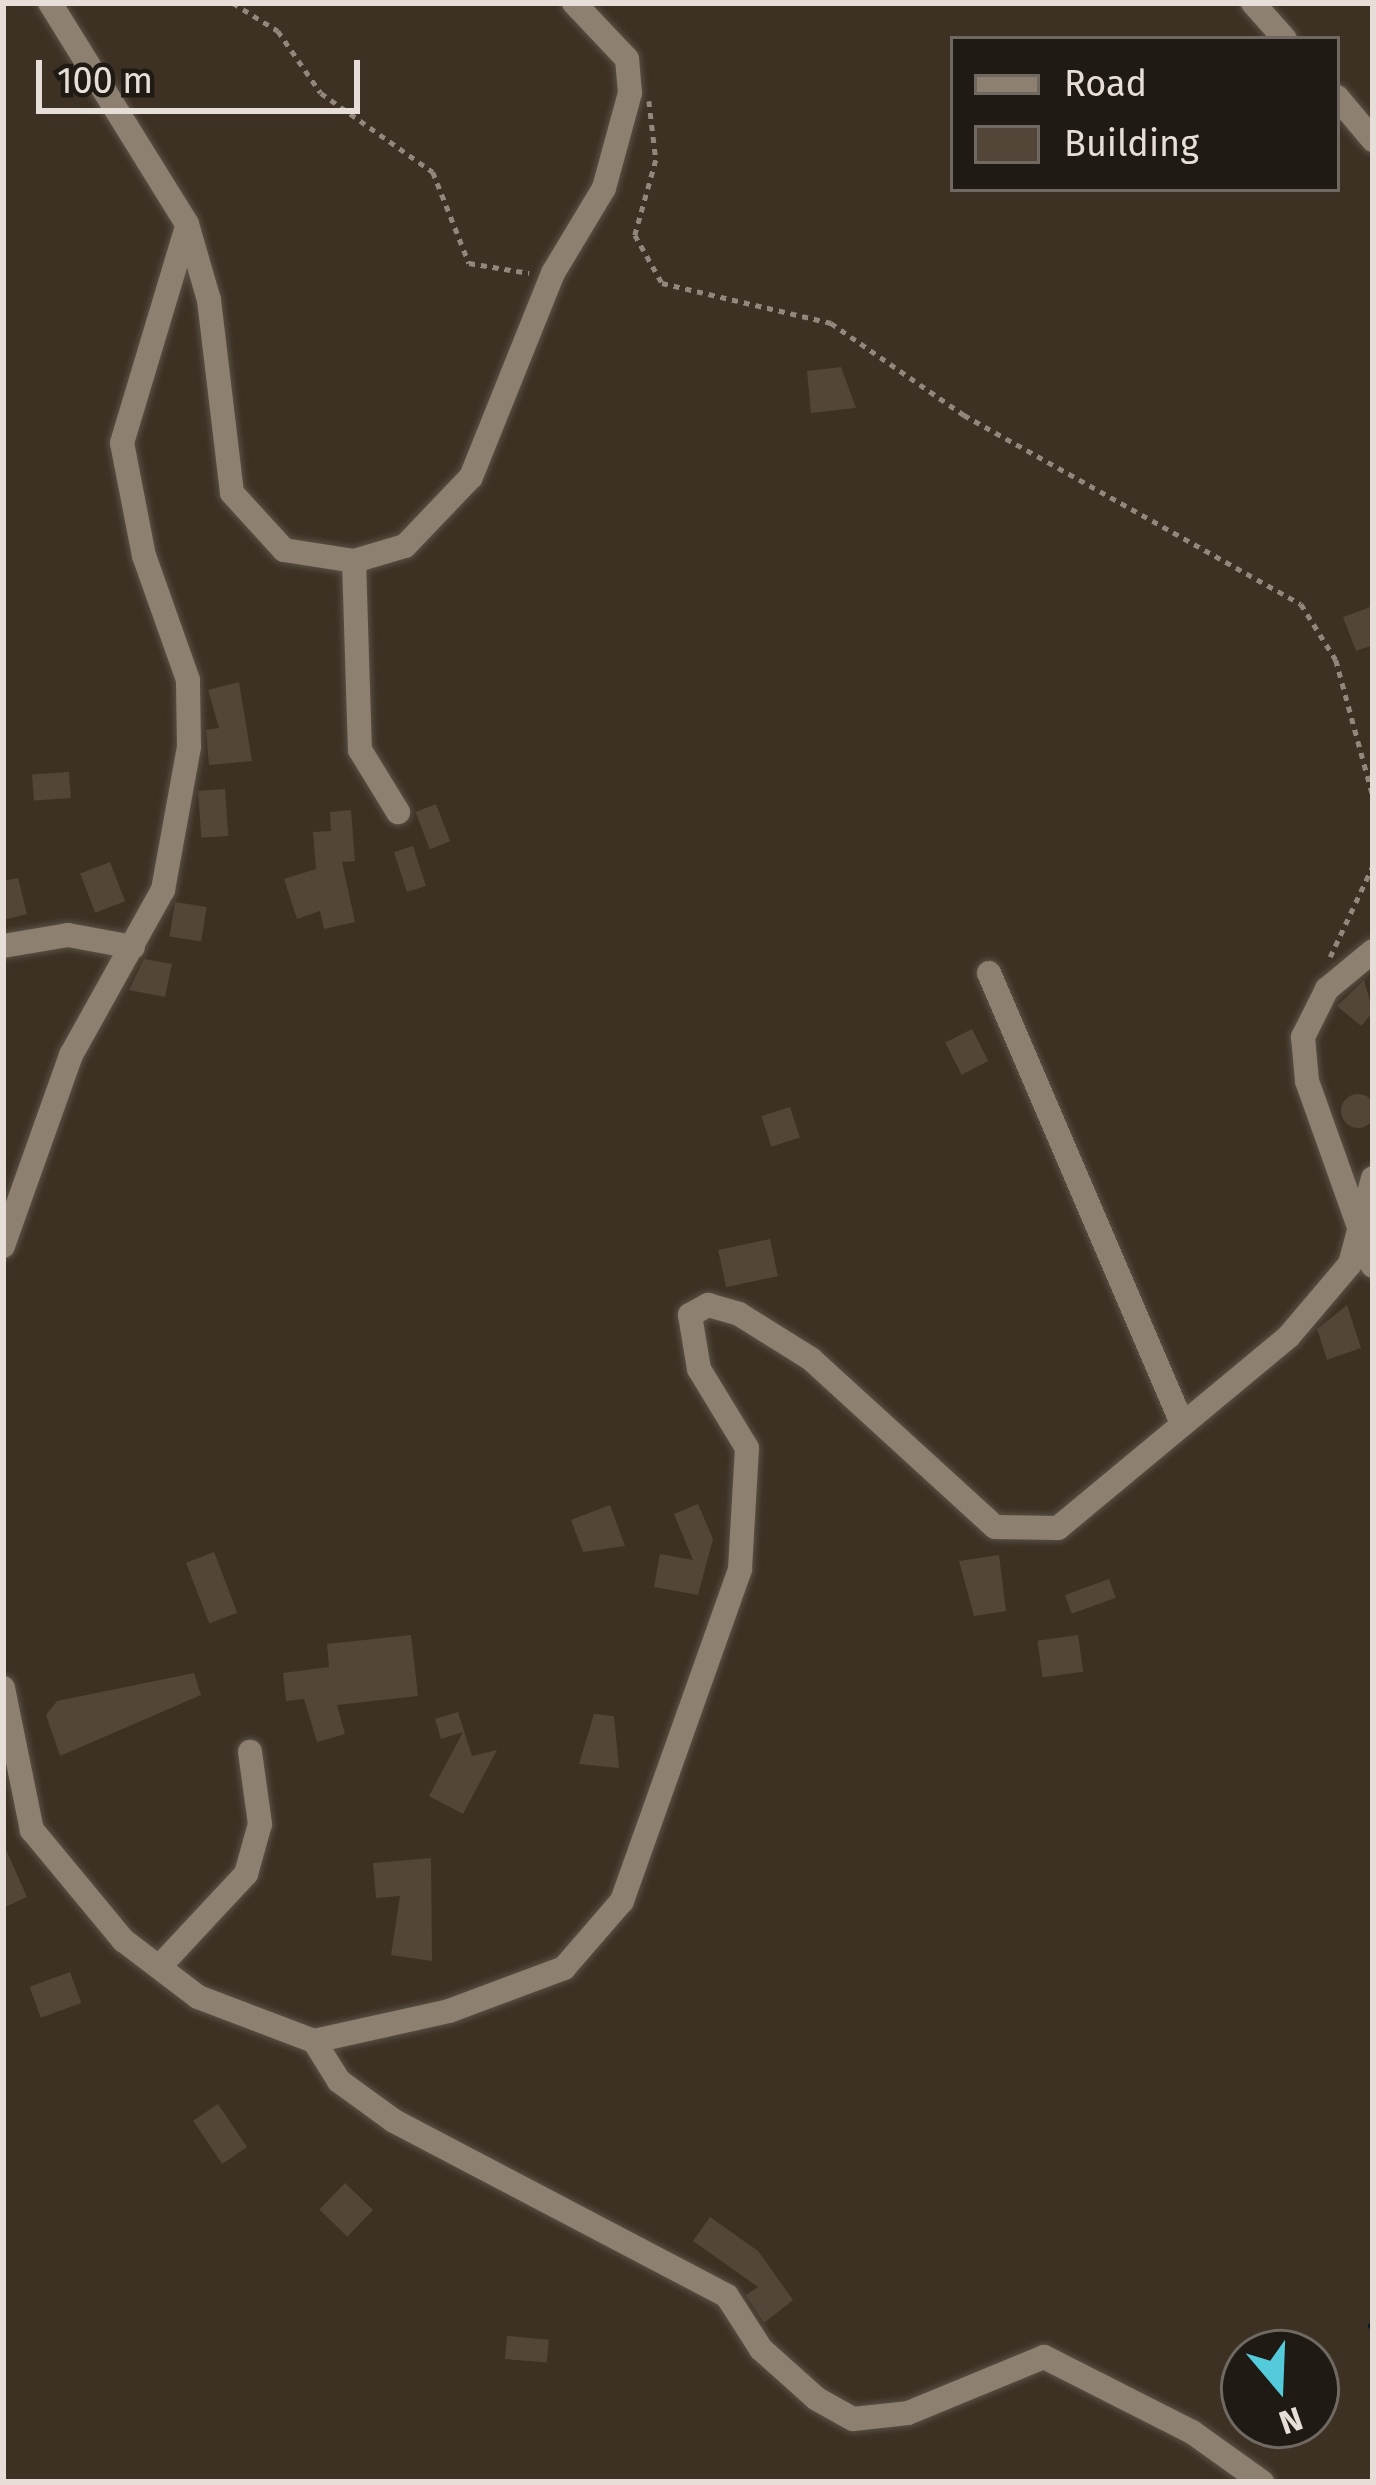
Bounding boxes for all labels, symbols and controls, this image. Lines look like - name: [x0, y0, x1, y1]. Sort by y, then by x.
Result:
- scale bar: [42, 36, 366, 110]
- legend: [950, 36, 1340, 192]
- text: 100 m: [57, 59, 153, 103]
- text: Road: [1064, 62, 1147, 106]
- text: Building: [1064, 122, 1199, 166]
- north arrow: [1220, 2329, 1340, 2449]
- text: N: [1274, 2398, 1308, 2443]

